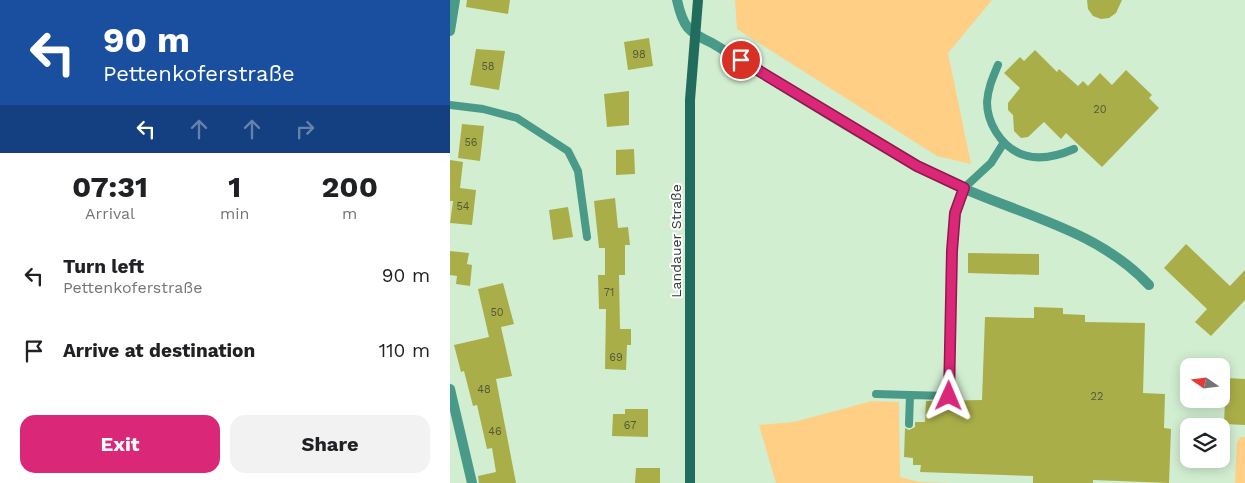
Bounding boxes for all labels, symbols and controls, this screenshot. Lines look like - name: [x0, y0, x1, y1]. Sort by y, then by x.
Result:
- text: 90 m: [103, 19, 190, 61]
- icon: left: [20, 20, 85, 85]
- pin: [720, 39, 762, 81]
- icon: arrive: [727, 46, 755, 74]
- house number: 98: [632, 48, 646, 61]
- house number: 58: [481, 60, 495, 73]
- text: Pettenkoferstraße: [103, 61, 295, 86]
- house number: 20: [1093, 103, 1107, 116]
- icon: left: [132, 115, 160, 143]
- icon: ahead: [185, 115, 213, 143]
- icon: ahead: [238, 115, 266, 143]
- icon: right: [291, 115, 319, 143]
- house number: 56: [464, 136, 478, 149]
- text: 07:31: [72, 169, 148, 204]
- text: 1: [228, 169, 241, 204]
- text: 200: [321, 169, 378, 204]
- street label: Landauer Straße: [668, 184, 684, 298]
- house number: 54: [456, 200, 470, 213]
- text: Arrival: [85, 204, 135, 223]
- text: min: [220, 204, 249, 223]
- text: m: [342, 204, 357, 223]
- text: Turn left: [63, 255, 144, 278]
- icon: left: [20, 262, 48, 290]
- text: 90 m: [382, 264, 430, 287]
- text: Pettenkoferstraße: [63, 278, 202, 297]
- house number: 71: [604, 286, 614, 299]
- house number: 50: [490, 306, 504, 319]
- icon: arrive: [20, 337, 48, 365]
- text: Arrive at destination: [63, 339, 255, 362]
- text: 110 m: [379, 339, 430, 362]
- house number: 69: [609, 351, 623, 364]
- north arrow: [1180, 358, 1230, 408]
- map controls: [1180, 358, 1230, 468]
- position arrow: [922, 369, 974, 421]
- house number: 48: [477, 383, 491, 396]
- house number: 22: [1091, 390, 1103, 403]
- button: Exit: [20, 415, 220, 473]
- button: Share: [230, 415, 430, 473]
- button: layers: [1180, 418, 1230, 468]
- house number: 67: [624, 419, 636, 432]
- house number: 46: [488, 425, 502, 438]

